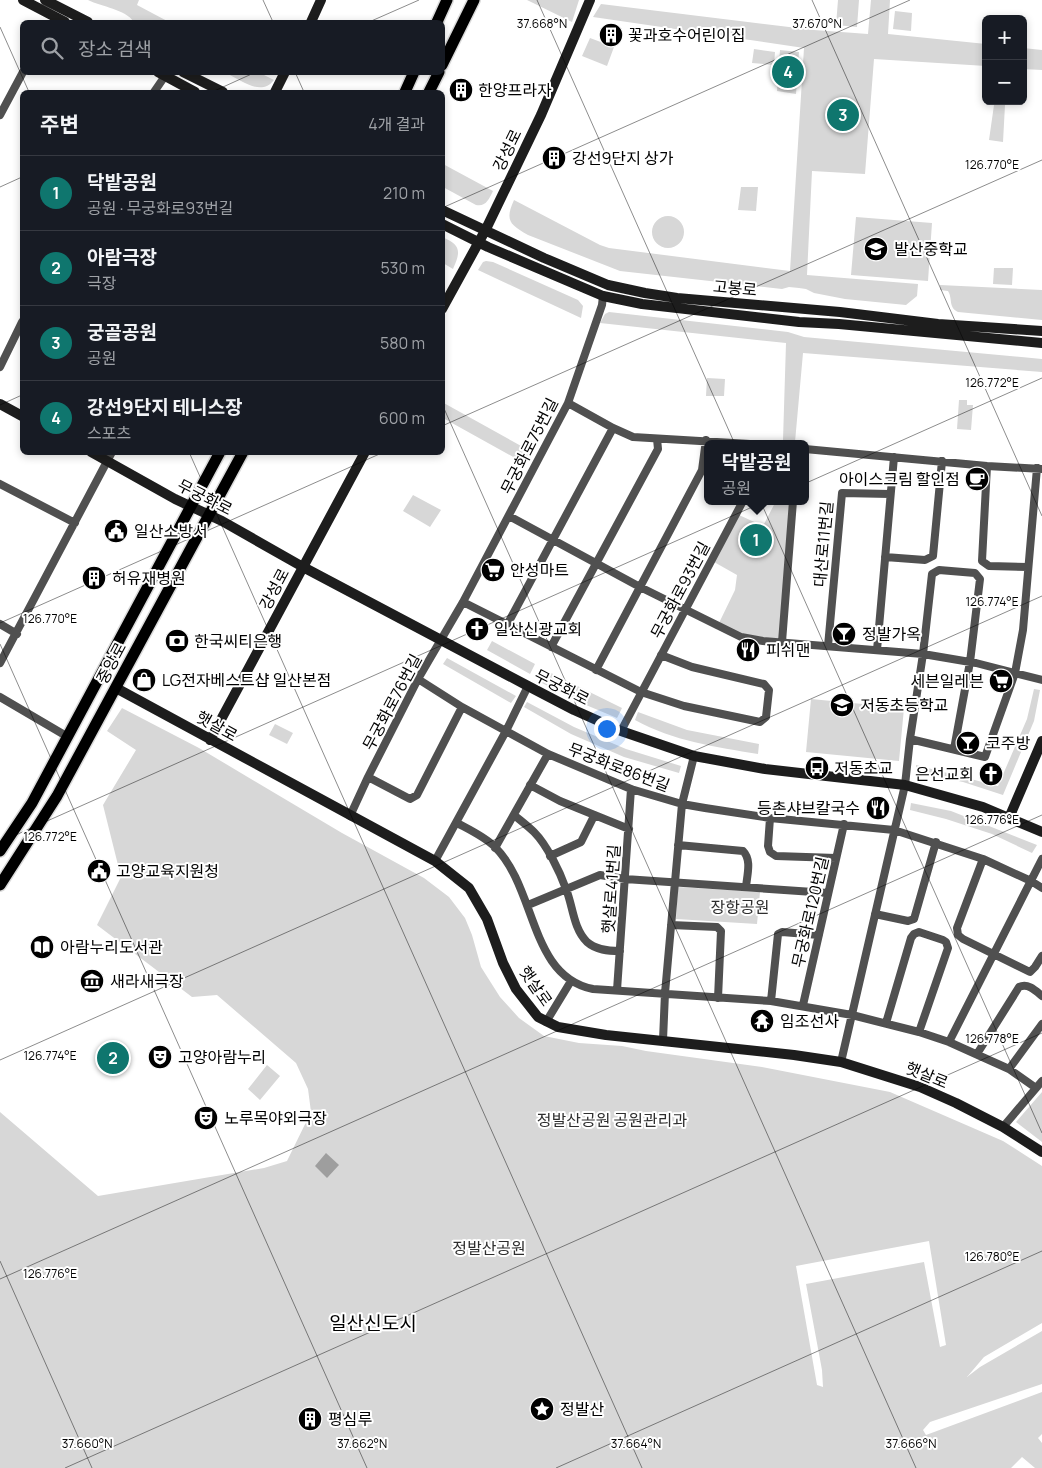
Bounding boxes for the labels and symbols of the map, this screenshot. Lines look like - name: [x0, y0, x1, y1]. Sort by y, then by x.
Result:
- text: 37.668°N: [517, 15, 567, 32]
- text: 37.670°N: [792, 15, 842, 32]
- building icon: 꽃과호수어린이집: [598, 22, 624, 48]
- place label: 꽃과호수어린이집: [628, 24, 746, 46]
- pin: 4: [772, 53, 804, 91]
- building icon: 한양프라자: [448, 77, 474, 103]
- place label: 한양프라자: [478, 79, 552, 101]
- pin: 3: [827, 96, 859, 134]
- street label: 강성로: [487, 125, 527, 175]
- building icon: 강선9단지 상가: [541, 145, 567, 171]
- place label: 강선9단지 상가: [572, 147, 674, 169]
- text: 126.770°E: [965, 156, 1019, 173]
- school or university icon: 발산중학교: [863, 236, 889, 262]
- place label: 발산중학교: [894, 238, 968, 260]
- street label: 고봉로: [712, 275, 758, 301]
- text: 126.772°E: [965, 374, 1019, 391]
- street label: 무궁화로75번길: [495, 394, 563, 498]
- cafe icon: 아이스크림 할인점: [964, 466, 990, 492]
- place label: 아이스크림 할인점: [839, 468, 960, 490]
- street label: 무궁화로: [174, 474, 236, 520]
- street label: 대산로11번길: [808, 500, 838, 588]
- public building icon: 일산소방서: [103, 518, 129, 544]
- place label: 일산소방서: [134, 520, 208, 542]
- pin: 1: [740, 521, 772, 559]
- street label: 무궁화로93번길: [645, 538, 715, 642]
- supermarket icon: 안성마트: [480, 557, 506, 583]
- place label: 안성마트: [510, 559, 569, 581]
- street label: 강성로: [254, 564, 294, 614]
- building icon: 허유재병원: [81, 565, 107, 591]
- place label: 허유재병원: [112, 567, 186, 589]
- text: 126.774°E: [965, 593, 1019, 610]
- text: 126.770°E: [23, 610, 77, 627]
- church icon: 일산신광교회: [464, 616, 490, 642]
- place label: 일산신광교회: [494, 618, 582, 640]
- bar icon: 정발가옥: [831, 621, 857, 647]
- place label: 정발가옥: [862, 623, 921, 645]
- bank icon: 한국씨티은행: [164, 628, 190, 654]
- place label: 한국씨티은행: [194, 630, 282, 652]
- restaurant icon: 피쉬맨: [735, 637, 761, 663]
- street label: 중앙로: [91, 638, 131, 688]
- place label: 피쉬맨: [766, 639, 810, 661]
- street label: 무궁화로76번길: [357, 650, 427, 754]
- street label: 무궁화로: [531, 664, 593, 710]
- shop icon: LG전자베스트샵 일산본점: [131, 667, 157, 693]
- supermarket icon: 세븐일레븐: [988, 668, 1014, 694]
- place label: LG전자베스트샵 일산본점: [162, 669, 332, 691]
- place label: 세븐일레븐: [910, 670, 984, 692]
- school or university icon: 저동초등학교: [829, 692, 855, 718]
- place label: 저동초등학교: [860, 694, 948, 716]
- street label: 햇살로: [192, 706, 242, 746]
- your location: [594, 716, 620, 742]
- bar icon: 코주방: [955, 730, 981, 756]
- place label: 코주방: [986, 732, 1030, 754]
- street label: 무궁화로86번길: [565, 737, 673, 797]
- bus stop icon: 저동초교: [804, 755, 830, 781]
- place label: 저동초교: [834, 757, 893, 779]
- church icon: 은선교회: [978, 761, 1004, 787]
- place label: 은선교회: [915, 763, 974, 785]
- restaurant icon: 등촌샤브칼국수: [865, 795, 891, 821]
- place label: 등촌샤브칼국수: [757, 797, 860, 819]
- text: 126.776°E: [965, 811, 1019, 828]
- text: 126.772°E: [23, 828, 77, 845]
- street label: 햇살로41번길: [597, 844, 625, 934]
- street label: 무궁화로120번길: [787, 854, 833, 970]
- public building icon: 고양교육지원청: [86, 858, 112, 884]
- place label: 고양교육지원청: [116, 860, 219, 882]
- park label: 장항공원: [711, 896, 769, 918]
- library icon: 아람누리도서관: [29, 934, 55, 960]
- place label: 아람누리도서관: [60, 936, 163, 958]
- street label: 햇살로: [514, 962, 558, 1011]
- museum icon: 새라새극장: [79, 968, 105, 994]
- place label: 새라새극장: [110, 970, 184, 992]
- temple icon: 임조선사: [749, 1008, 775, 1034]
- place label: 임조선사: [780, 1010, 839, 1032]
- text: 126.778°E: [965, 1030, 1019, 1047]
- pin: 2: [97, 1039, 129, 1077]
- theatre icon: 고양아람누리: [147, 1044, 173, 1070]
- place label: 고양아람누리: [178, 1046, 266, 1068]
- text: 126.774°E: [23, 1047, 77, 1064]
- street label: 햇살로: [902, 1057, 952, 1094]
- theatre icon: 노루목야외극장: [193, 1105, 219, 1131]
- place label: 노루목야외극장: [224, 1107, 327, 1129]
- park label: 정발산공원 공원관리과: [537, 1109, 687, 1131]
- park label: 정발산공원: [452, 1237, 526, 1259]
- text: 126.780°E: [965, 1248, 1019, 1265]
- text: 126.776°E: [23, 1265, 77, 1282]
- district label: 일산신도시: [329, 1310, 417, 1336]
- place icon: 정발산: [529, 1396, 555, 1422]
- place label: 정발산: [560, 1398, 604, 1420]
- building icon: 평심루: [297, 1406, 323, 1432]
- place label: 평심루: [328, 1408, 372, 1430]
- text: 37.660°N: [62, 1435, 112, 1452]
- text: 37.662°N: [337, 1435, 387, 1452]
- text: 37.664°N: [611, 1435, 661, 1452]
- text: 37.666°N: [886, 1435, 936, 1452]

